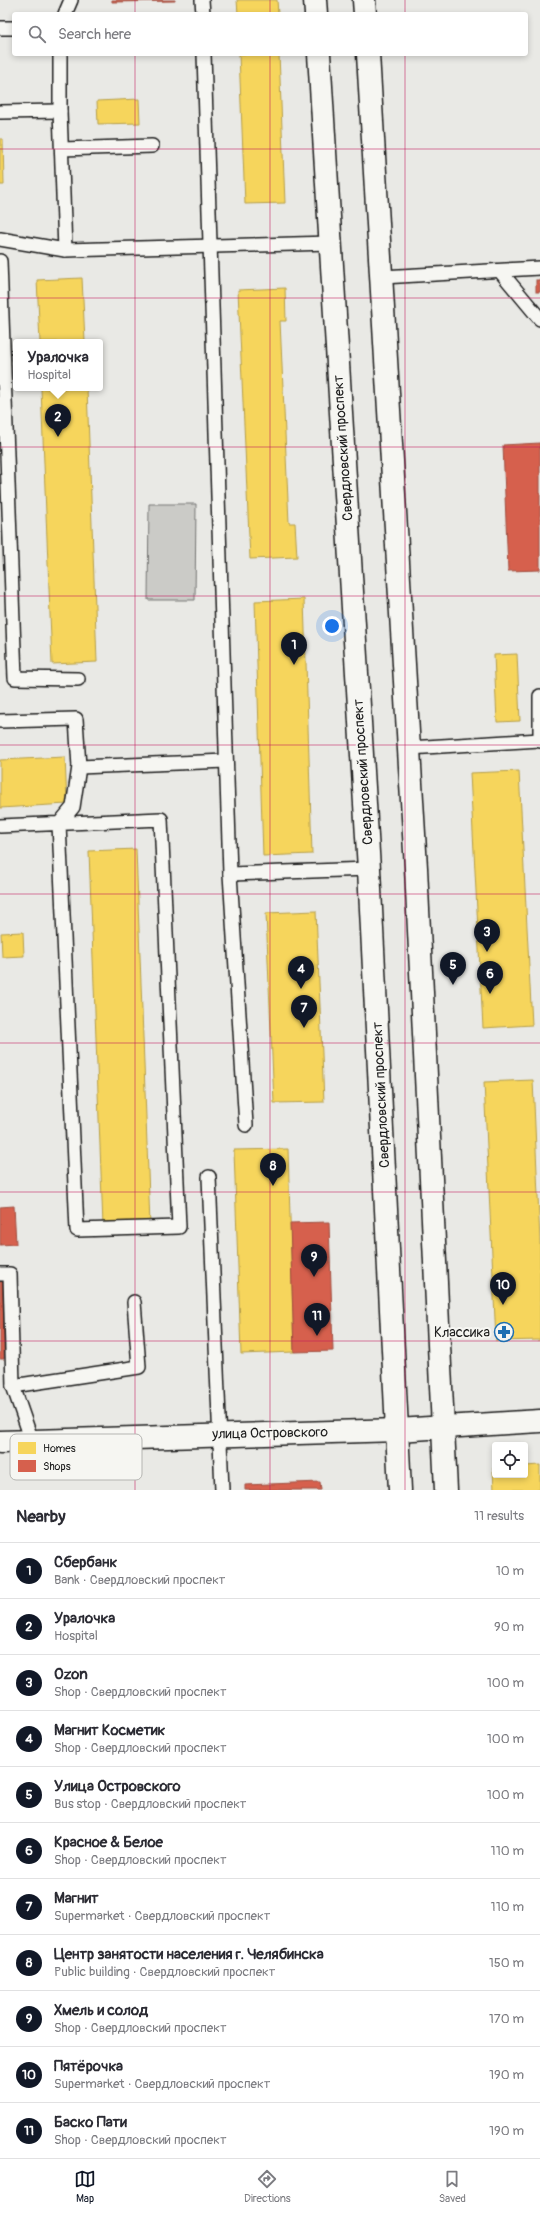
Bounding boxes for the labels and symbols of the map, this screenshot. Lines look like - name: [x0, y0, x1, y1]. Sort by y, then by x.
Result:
- street label: Свердловский проспект: [329, 374, 357, 522]
- pin: 2: [45, 404, 71, 437]
- your location: [322, 616, 342, 636]
- pin: 1: [281, 632, 307, 665]
- street label: Свердловский проспект: [349, 698, 377, 846]
- pin: 3: [474, 919, 500, 952]
- pin: 5: [440, 952, 466, 985]
- pin: 4: [288, 956, 314, 989]
- pin: 6: [477, 961, 503, 994]
- pin: 7: [291, 995, 317, 1028]
- street label: Свердловский проспект: [369, 1022, 393, 1168]
- pin: 8: [260, 1153, 286, 1186]
- pin: 9: [301, 1244, 327, 1277]
- pin: 10: [490, 1272, 516, 1305]
- pin: 11: [304, 1303, 330, 1336]
- pharmacy icon: Классика: [493, 1321, 515, 1343]
- place label: Классика: [434, 1324, 490, 1341]
- street label: улица Островского: [211, 1423, 329, 1443]
- legend: [10, 1434, 142, 1480]
- text: Homes: [43, 1442, 76, 1455]
- text: Shops: [43, 1460, 71, 1473]

